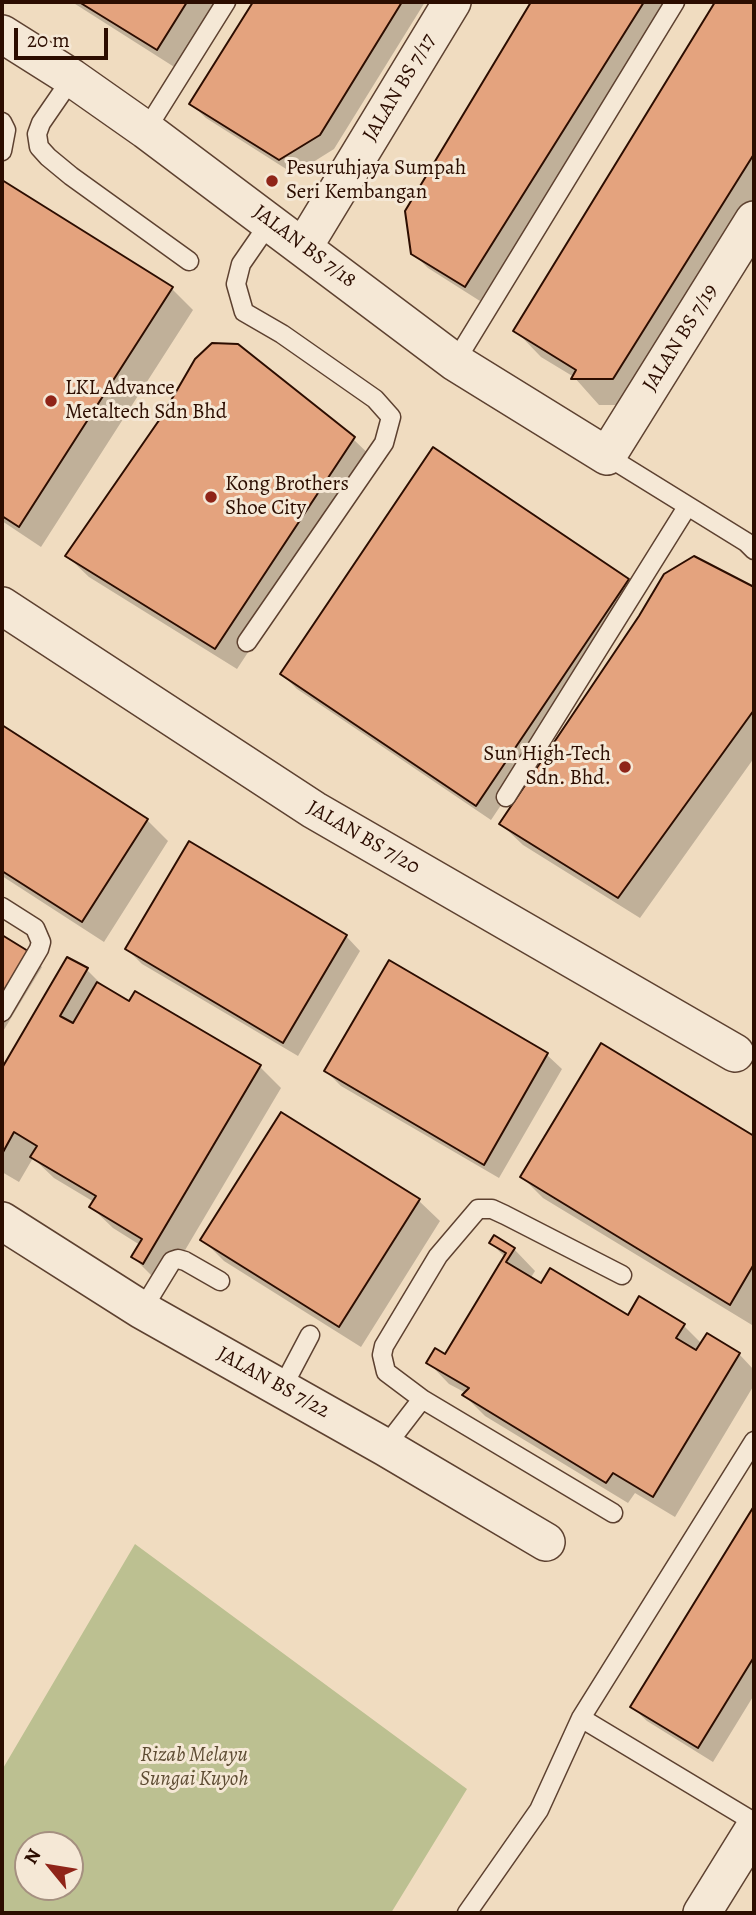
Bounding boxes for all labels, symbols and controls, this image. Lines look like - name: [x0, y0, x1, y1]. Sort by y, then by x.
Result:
- scale bar: [18, 14, 112, 58]
- text: 20 m: [27, 26, 70, 54]
- street label: JALAN BS 7/17: [358, 30, 442, 146]
- place label: Pesuruhjaya Sumpah Seri Kembangan: [286, 156, 466, 206]
- marker: Pesuruhjaya Sumpah Seri Kembangan: [264, 173, 280, 189]
- street label: JALAN BS 7/18: [247, 200, 361, 294]
- street label: JALAN BS 7/19: [638, 280, 724, 396]
- place label: LKL Advance Metaltech Sdn Bhd: [65, 376, 227, 426]
- marker: LKL Advance Metaltech Sdn Bhd: [43, 393, 59, 409]
- place label: Kong Brothers Shoe City: [225, 472, 349, 522]
- marker: Kong Brothers Shoe City: [203, 489, 219, 505]
- place label: Sun High-Tech Sdn. Bhd.: [483, 742, 611, 792]
- marker: Sun High-Tech Sdn. Bhd.: [617, 759, 633, 775]
- street label: JALAN BS 7/20: [302, 796, 424, 880]
- street label: JALAN BS 7/22: [212, 1342, 334, 1424]
- park label: Rizab Melayu Sungai Kuyoh: [139, 1743, 249, 1793]
- north arrow: [14, 1831, 84, 1901]
- text: N: [18, 1844, 47, 1869]

